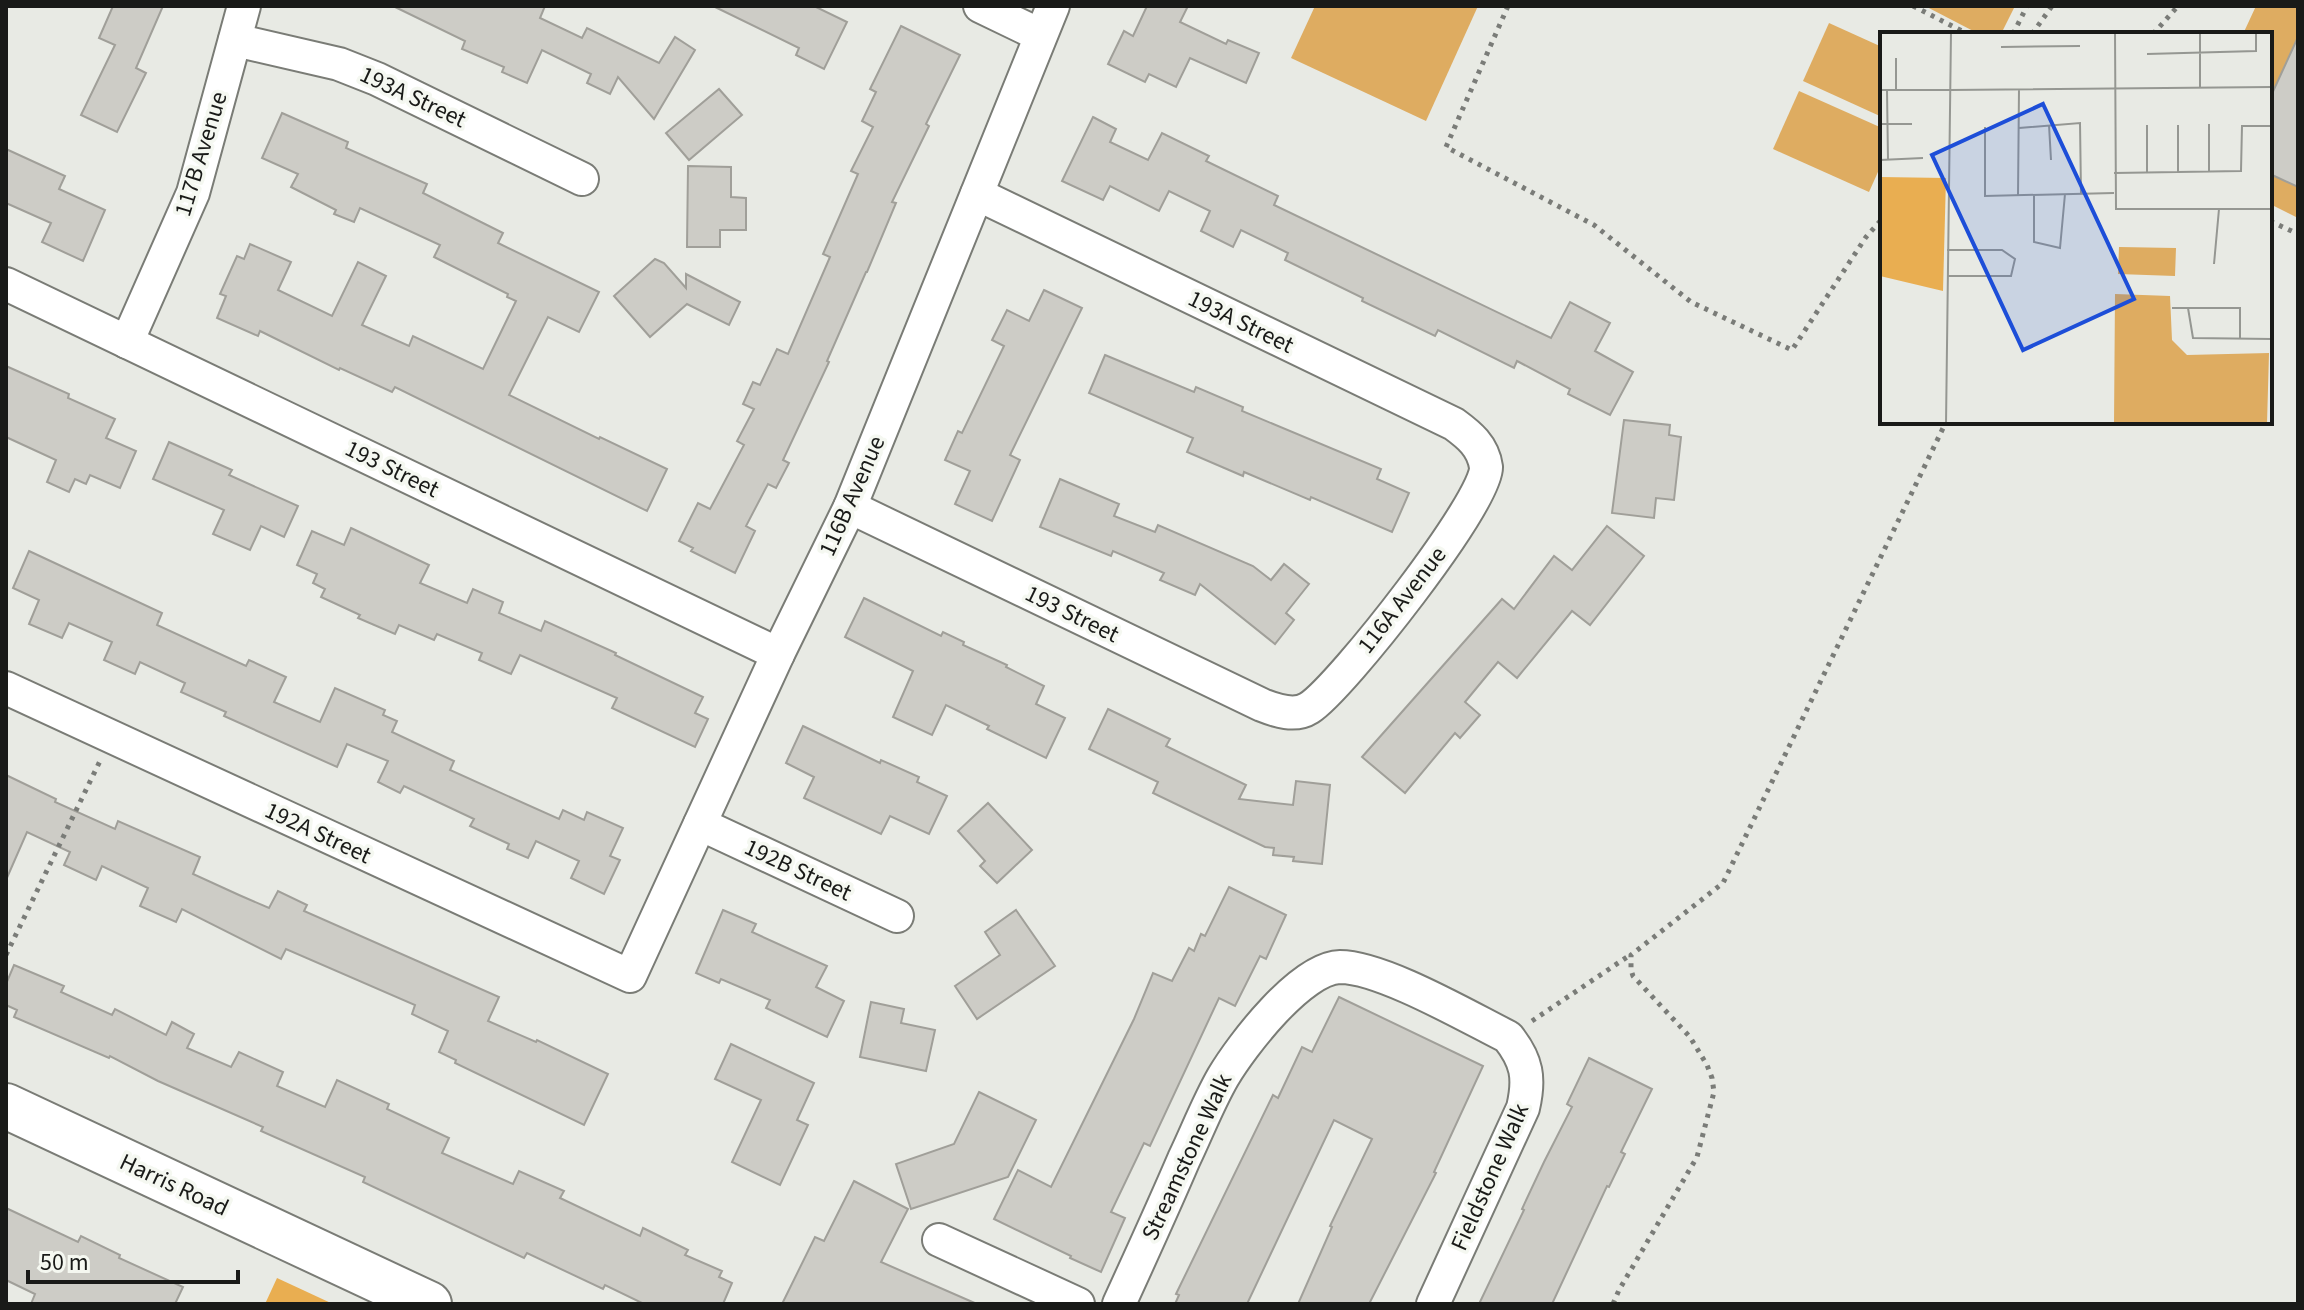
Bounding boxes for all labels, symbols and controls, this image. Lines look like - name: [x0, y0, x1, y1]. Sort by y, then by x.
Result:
- inset map: [1880, 32, 2272, 424]
- street label: 193A Street: [354, 57, 472, 137]
- street label: 117B Avenue: [165, 87, 237, 221]
- street label: 193A Street: [1182, 281, 1300, 363]
- street label: 116B Avenue: [810, 430, 894, 562]
- street label: 193 Street: [339, 431, 445, 507]
- street label: 116A Avenue: [1349, 539, 1455, 661]
- street label: 193 Street: [1019, 576, 1125, 652]
- street label: 192A Street: [259, 793, 377, 873]
- street label: 192B Street: [739, 830, 857, 910]
- street label: Streamstone Walk: [1133, 1068, 1241, 1246]
- street label: Fieldstone Walk: [1442, 1098, 1538, 1256]
- street label: Harris Road: [114, 1144, 234, 1226]
- scale bar: [28, 1234, 238, 1284]
- text: 50 m: [40, 1245, 89, 1280]

